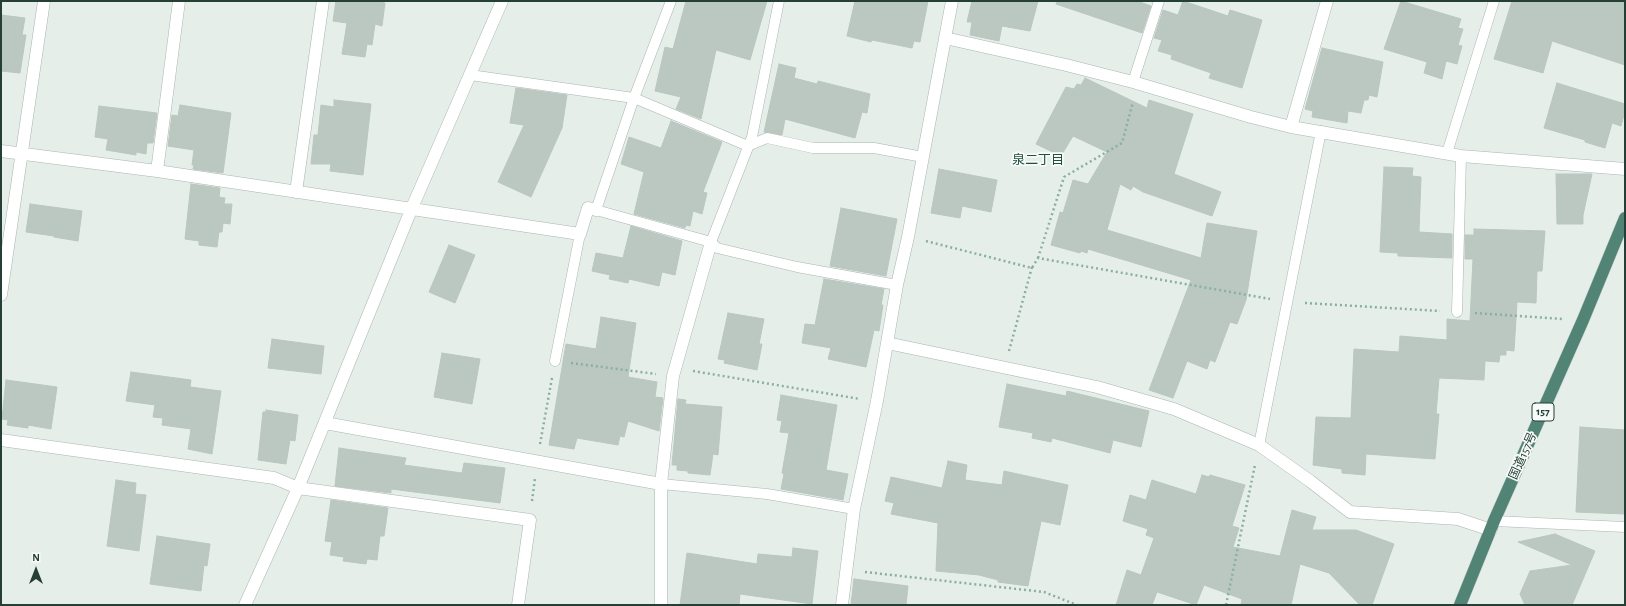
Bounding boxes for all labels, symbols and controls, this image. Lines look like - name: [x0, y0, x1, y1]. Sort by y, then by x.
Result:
- district label: 泉二丁目: [1012, 152, 1064, 168]
- road number: 157: [1532, 403, 1554, 421]
- street label: 国道157号: [1506, 430, 1540, 482]
- north arrow: [16, 550, 56, 590]
- text: N: [32, 552, 40, 563]

